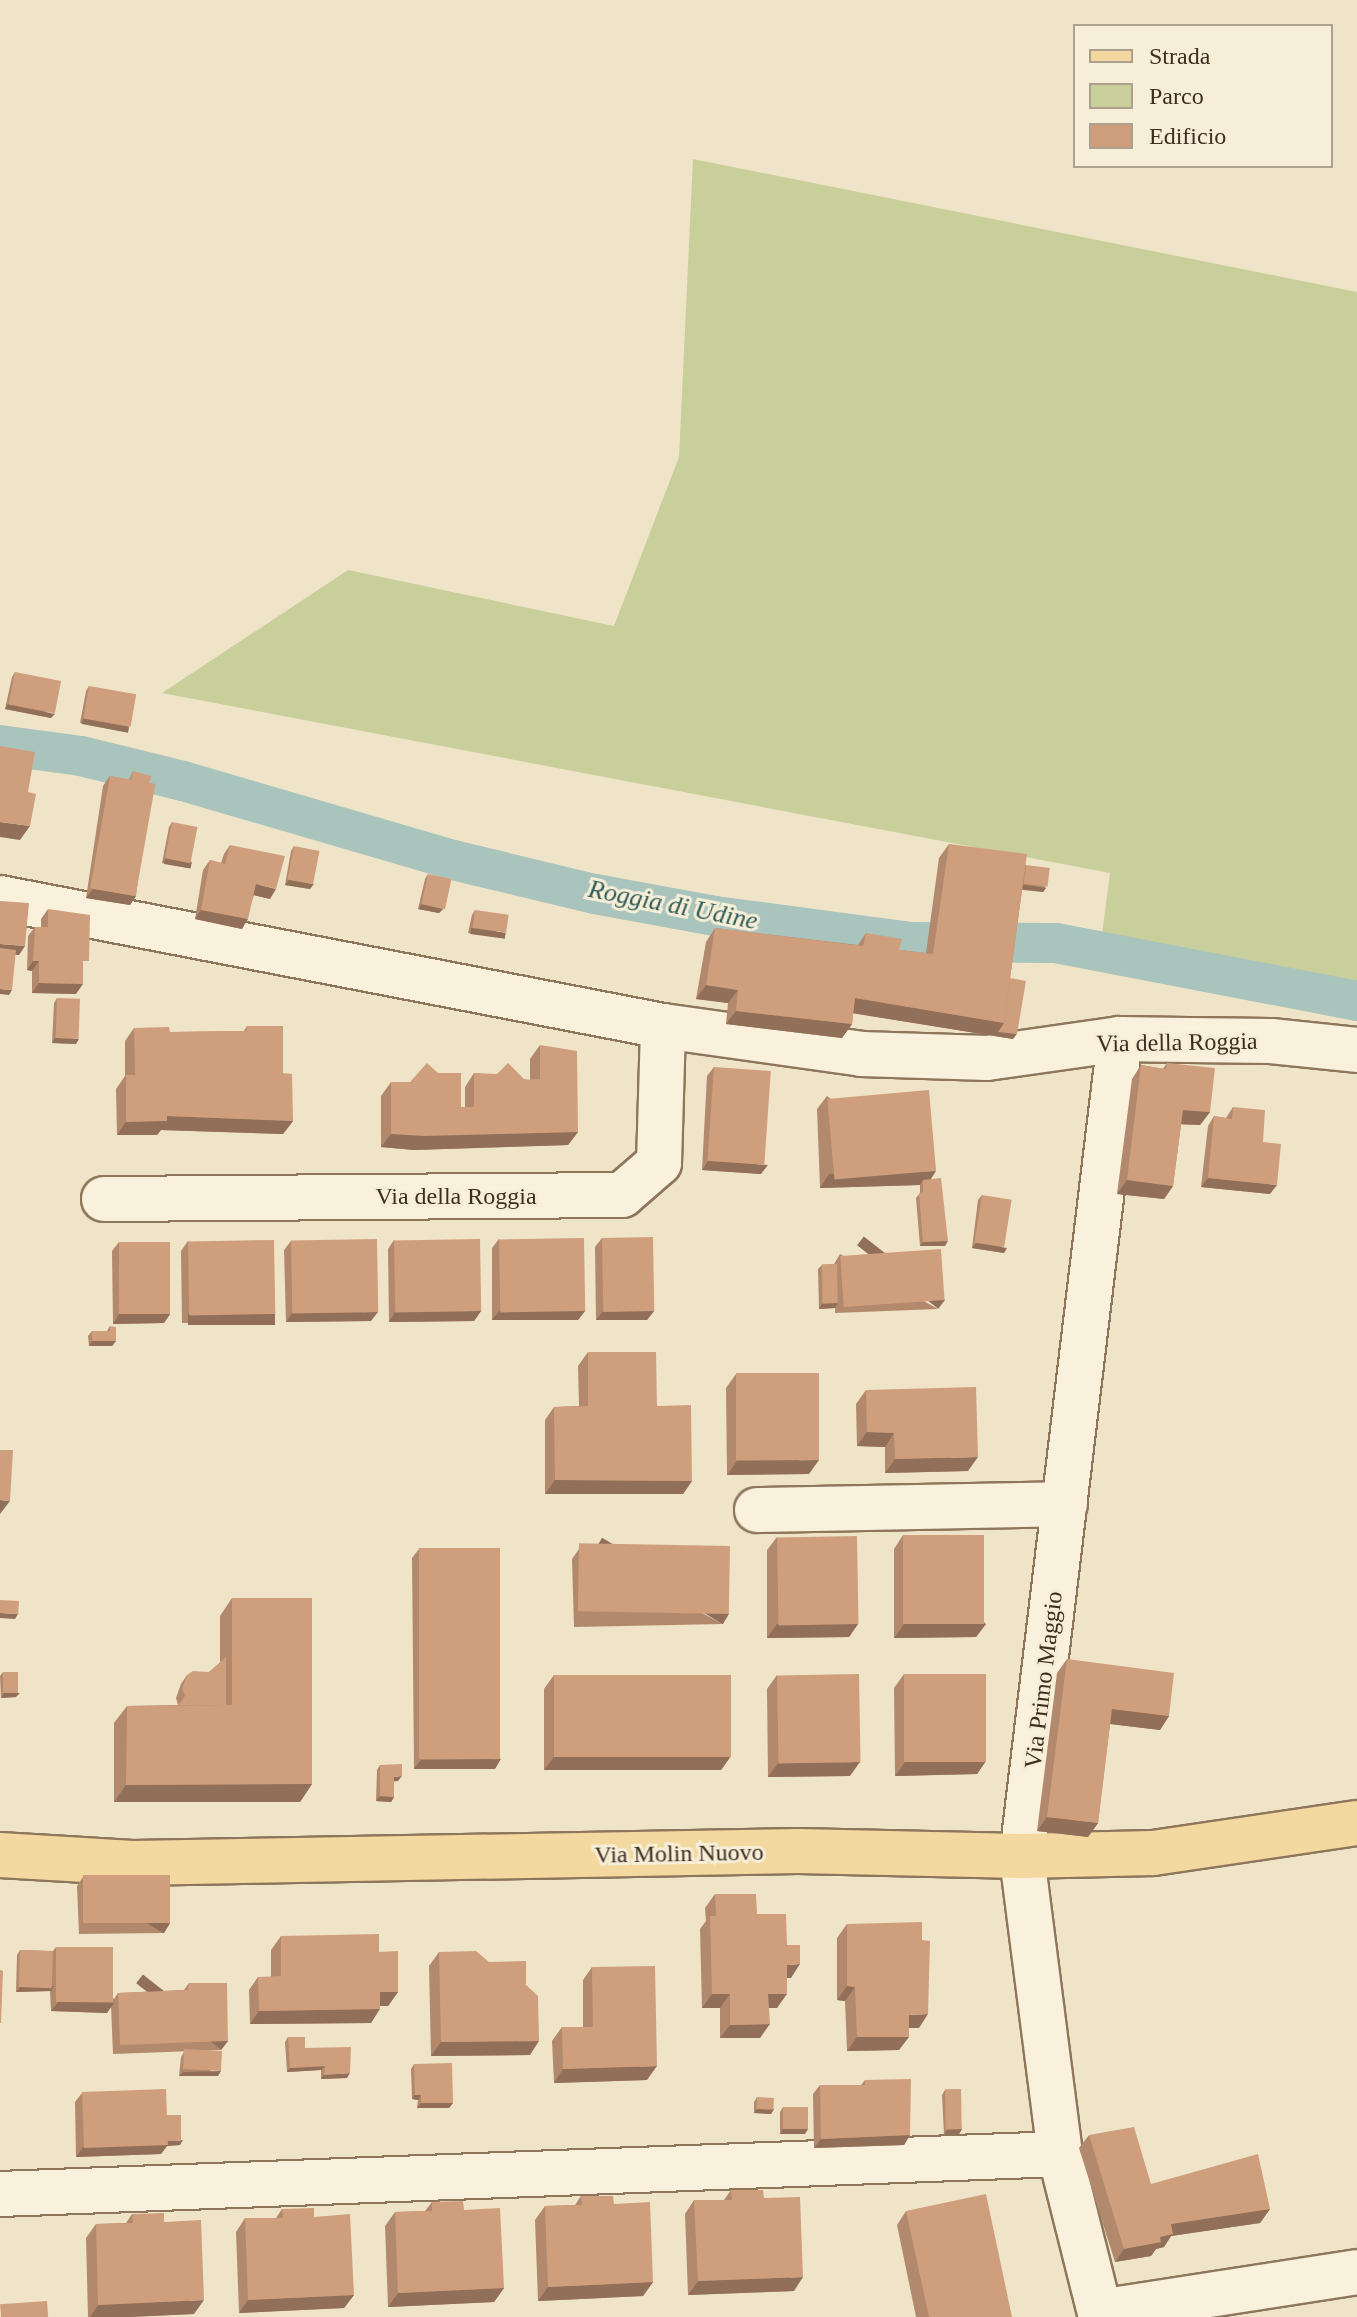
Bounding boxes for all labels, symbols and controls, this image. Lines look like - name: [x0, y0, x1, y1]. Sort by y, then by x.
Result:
- legend: [1073, 24, 1333, 168]
- text: Strada: [1149, 43, 1210, 69]
- text: Parco: [1149, 83, 1204, 109]
- text: Edificio: [1149, 123, 1226, 149]
- water label: Roggia di Udine: [586, 873, 760, 937]
- street label: Via della Roggia: [1096, 1027, 1258, 1059]
- street label: Via della Roggia: [375, 1183, 537, 1211]
- street label: Via Primo Maggio: [1019, 1590, 1069, 1770]
- street label: Via Molin Nuovo: [594, 1838, 764, 1870]

